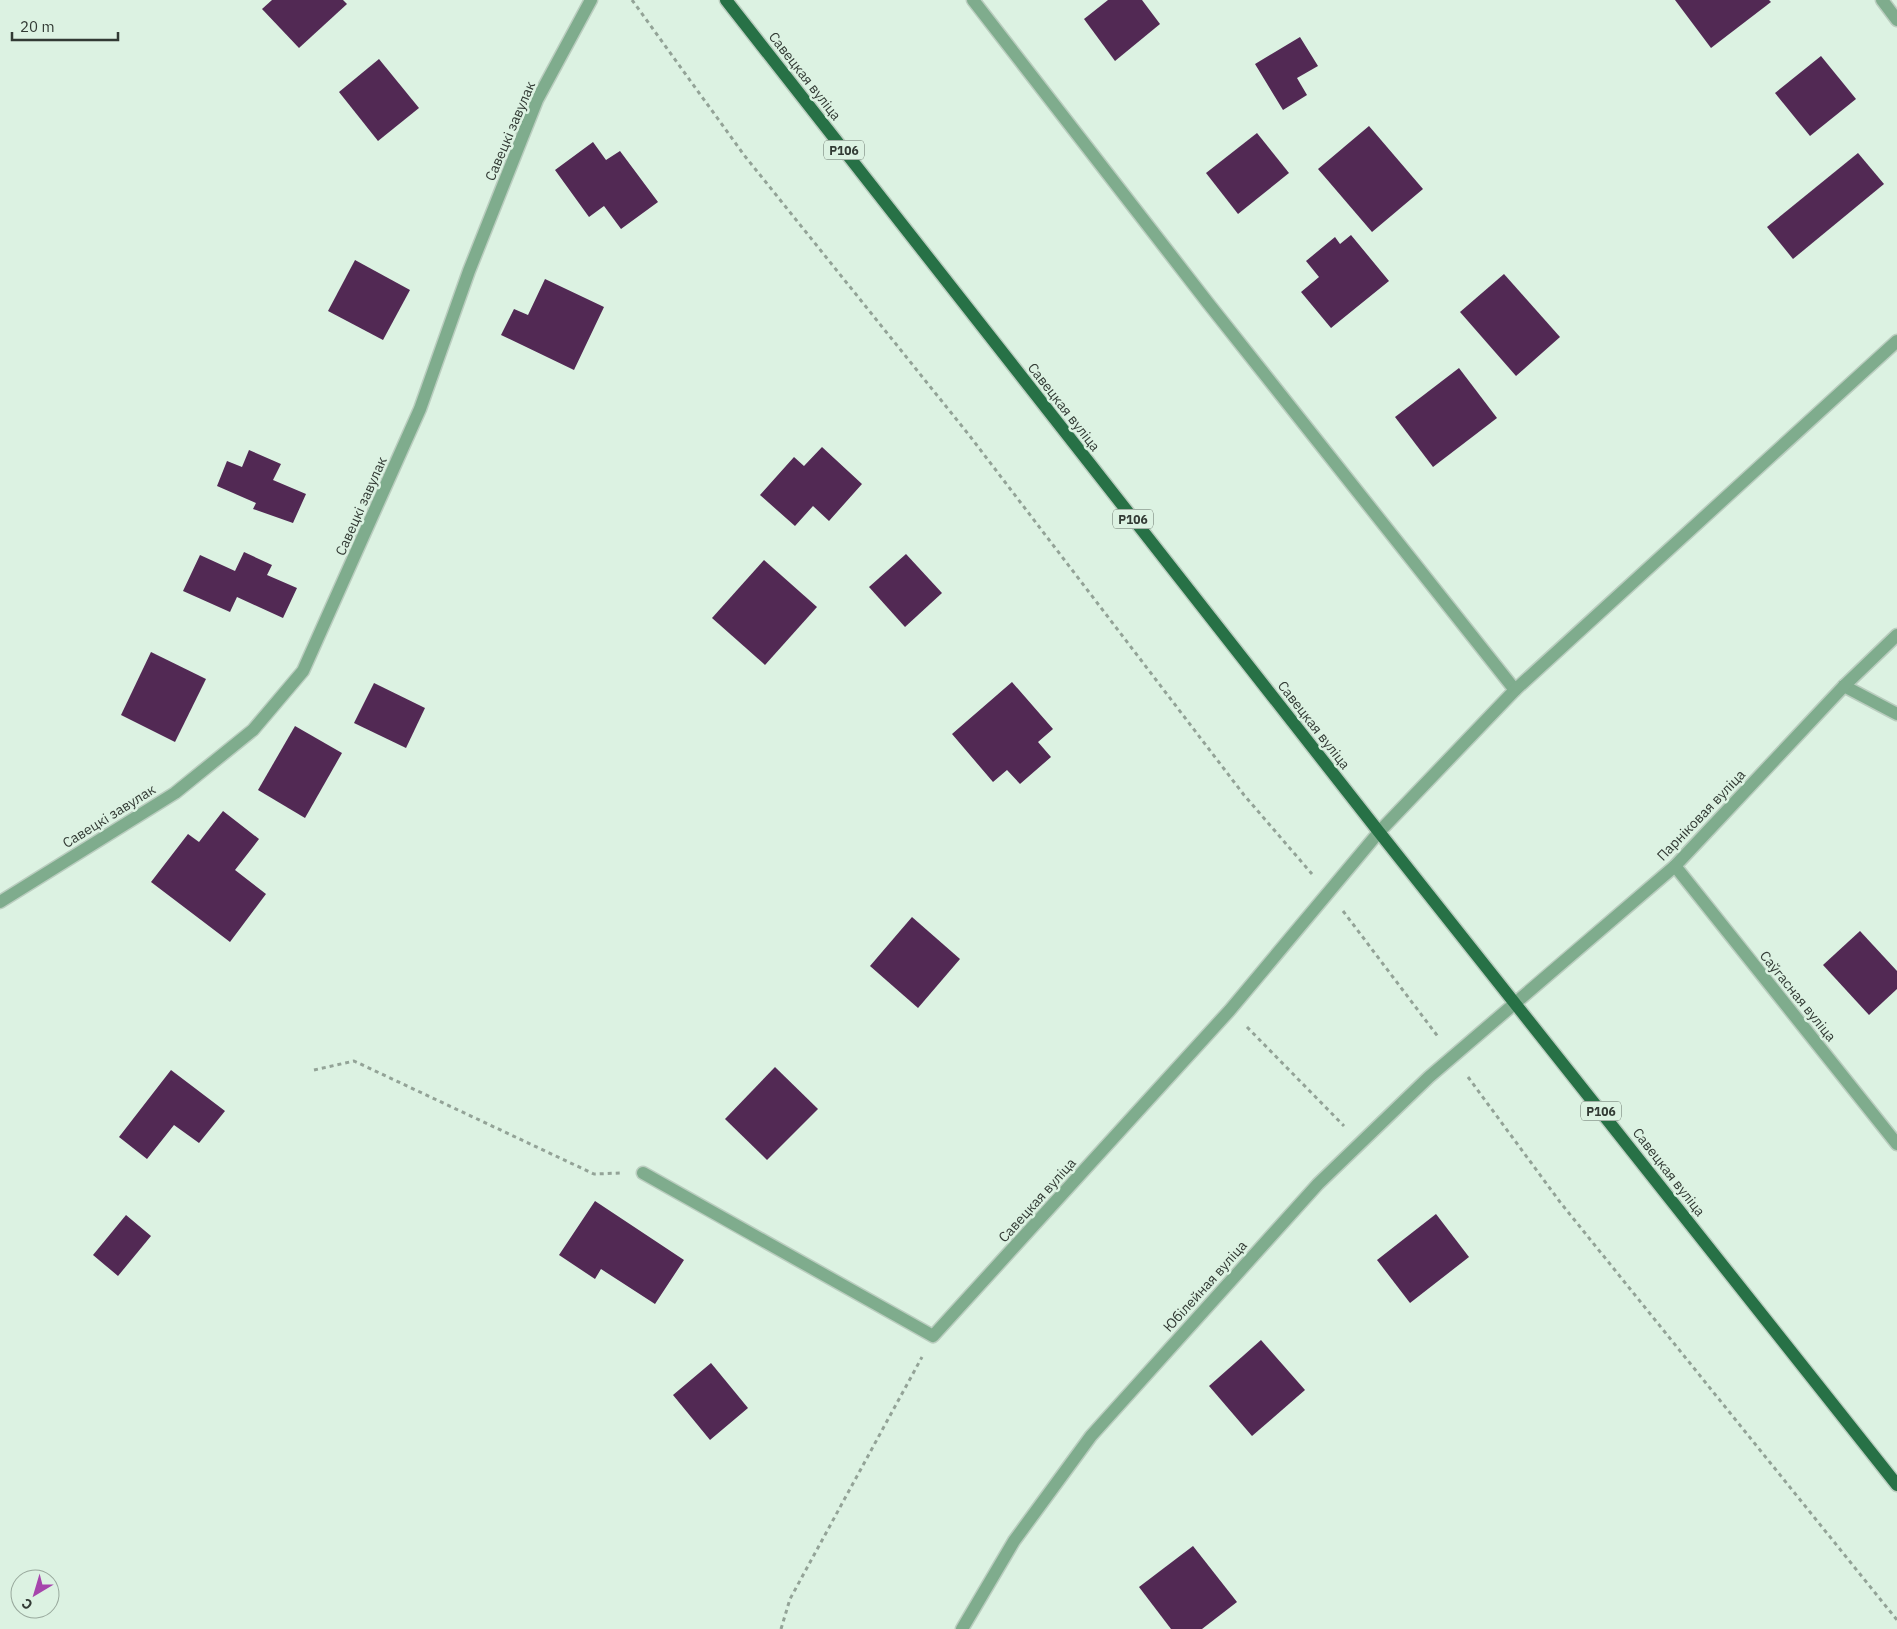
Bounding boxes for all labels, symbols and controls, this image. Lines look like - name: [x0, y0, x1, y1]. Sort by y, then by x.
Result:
- scale bar: [12, 10, 119, 42]
- text: 20 m: [20, 17, 55, 36]
- street label: Савецкая вуліца: [765, 28, 846, 124]
- street label: Савецкі завулак: [481, 78, 539, 184]
- road number: Р106: [824, 140, 864, 160]
- street label: Савецкая вуліца: [1024, 359, 1105, 455]
- street label: Савецкі завулак: [331, 453, 391, 558]
- road number: Р106: [1113, 509, 1153, 528]
- street label: Савецкая вуліца: [1274, 677, 1355, 773]
- street label: Парніковая вуліца: [1653, 765, 1750, 864]
- street label: Савецкі завулак: [59, 780, 159, 852]
- street label: Саўгасная вуліца: [1756, 947, 1840, 1045]
- road number: Р106: [1581, 1102, 1621, 1120]
- street label: Савецкая вуліца: [1629, 1124, 1710, 1220]
- street label: Савецкая вуліца: [994, 1154, 1080, 1246]
- street label: Юбілейная вуліца: [1159, 1236, 1251, 1335]
- north arrow: [10, 1569, 60, 1619]
- text: С: [18, 1594, 36, 1614]

